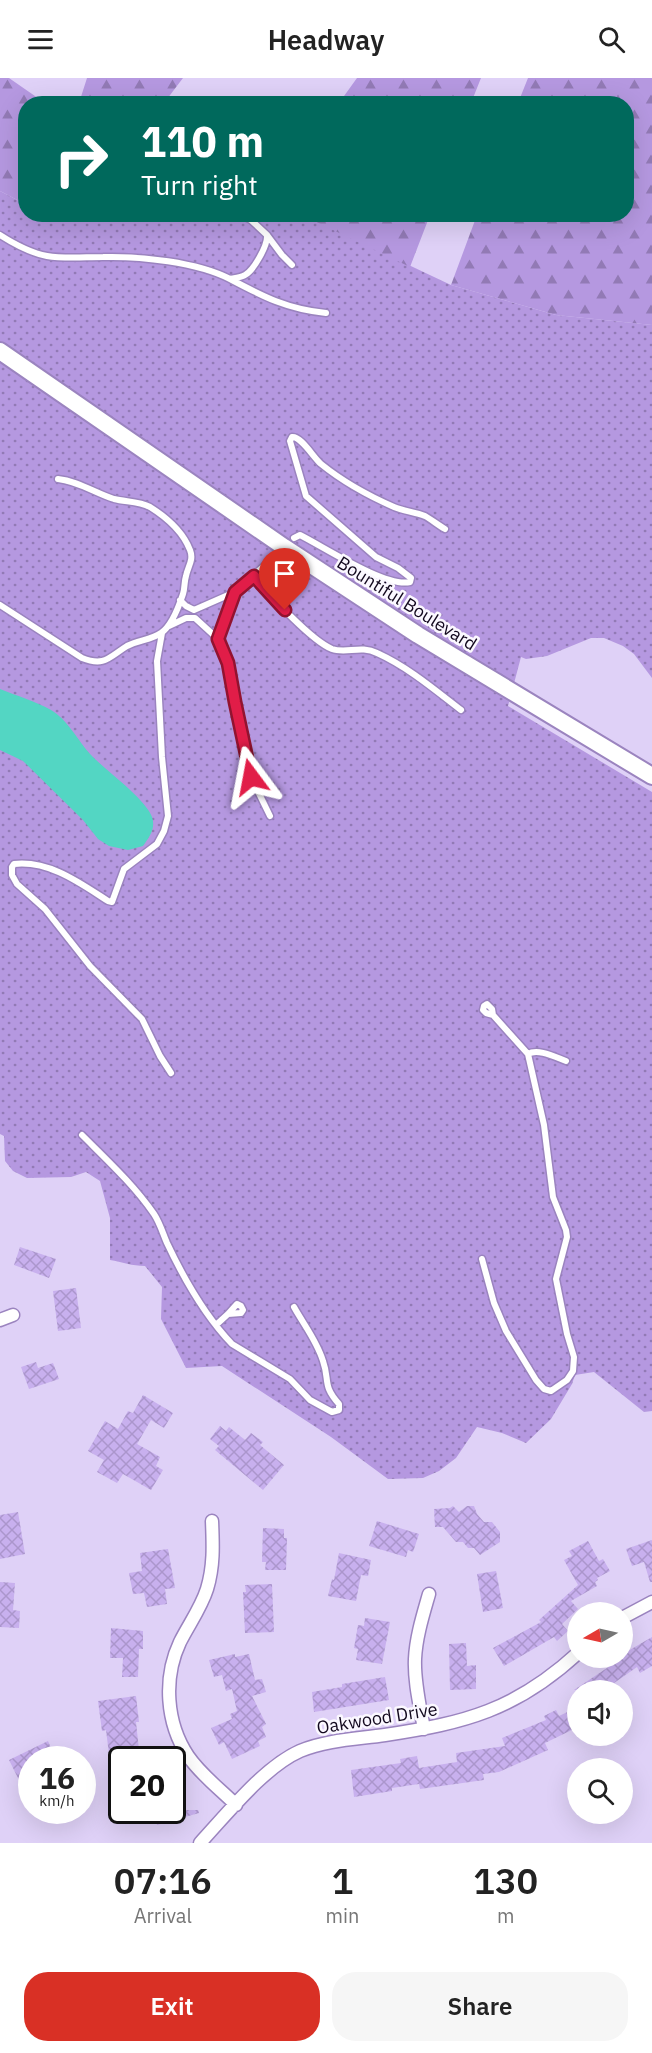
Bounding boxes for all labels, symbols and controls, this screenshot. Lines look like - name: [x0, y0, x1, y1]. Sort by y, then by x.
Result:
- text: Headway: [268, 22, 384, 57]
- icon: menu: [24, 23, 57, 56]
- icon: search: [595, 23, 628, 56]
- text: 110 m: [141, 114, 264, 169]
- icon: right: [42, 120, 120, 198]
- text: Turn right: [141, 167, 258, 202]
- pin: [259, 548, 310, 610]
- street label: Bountiful Boulevard: [333, 551, 481, 655]
- icon: arrive: [268, 557, 301, 590]
- position arrow: [219, 745, 283, 809]
- north arrow: [567, 1602, 633, 1668]
- map controls: [567, 1602, 633, 1824]
- button: sound: [567, 1680, 633, 1746]
- street label: Oakwood Drive: [315, 1697, 439, 1739]
- speed limit sign: 20: [108, 1746, 186, 1824]
- text: 16: [39, 1758, 75, 1797]
- button: search: [567, 1758, 633, 1824]
- text: km/h: [39, 1791, 75, 1810]
- text: 07:16: [114, 1857, 212, 1904]
- text: 1: [332, 1857, 353, 1904]
- text: 130: [473, 1857, 538, 1904]
- text: Arrival: [134, 1902, 192, 1929]
- text: min: [326, 1902, 359, 1929]
- text: m: [497, 1902, 514, 1929]
- button: Exit: [24, 1972, 320, 2041]
- button: Share: [332, 1972, 628, 2041]

